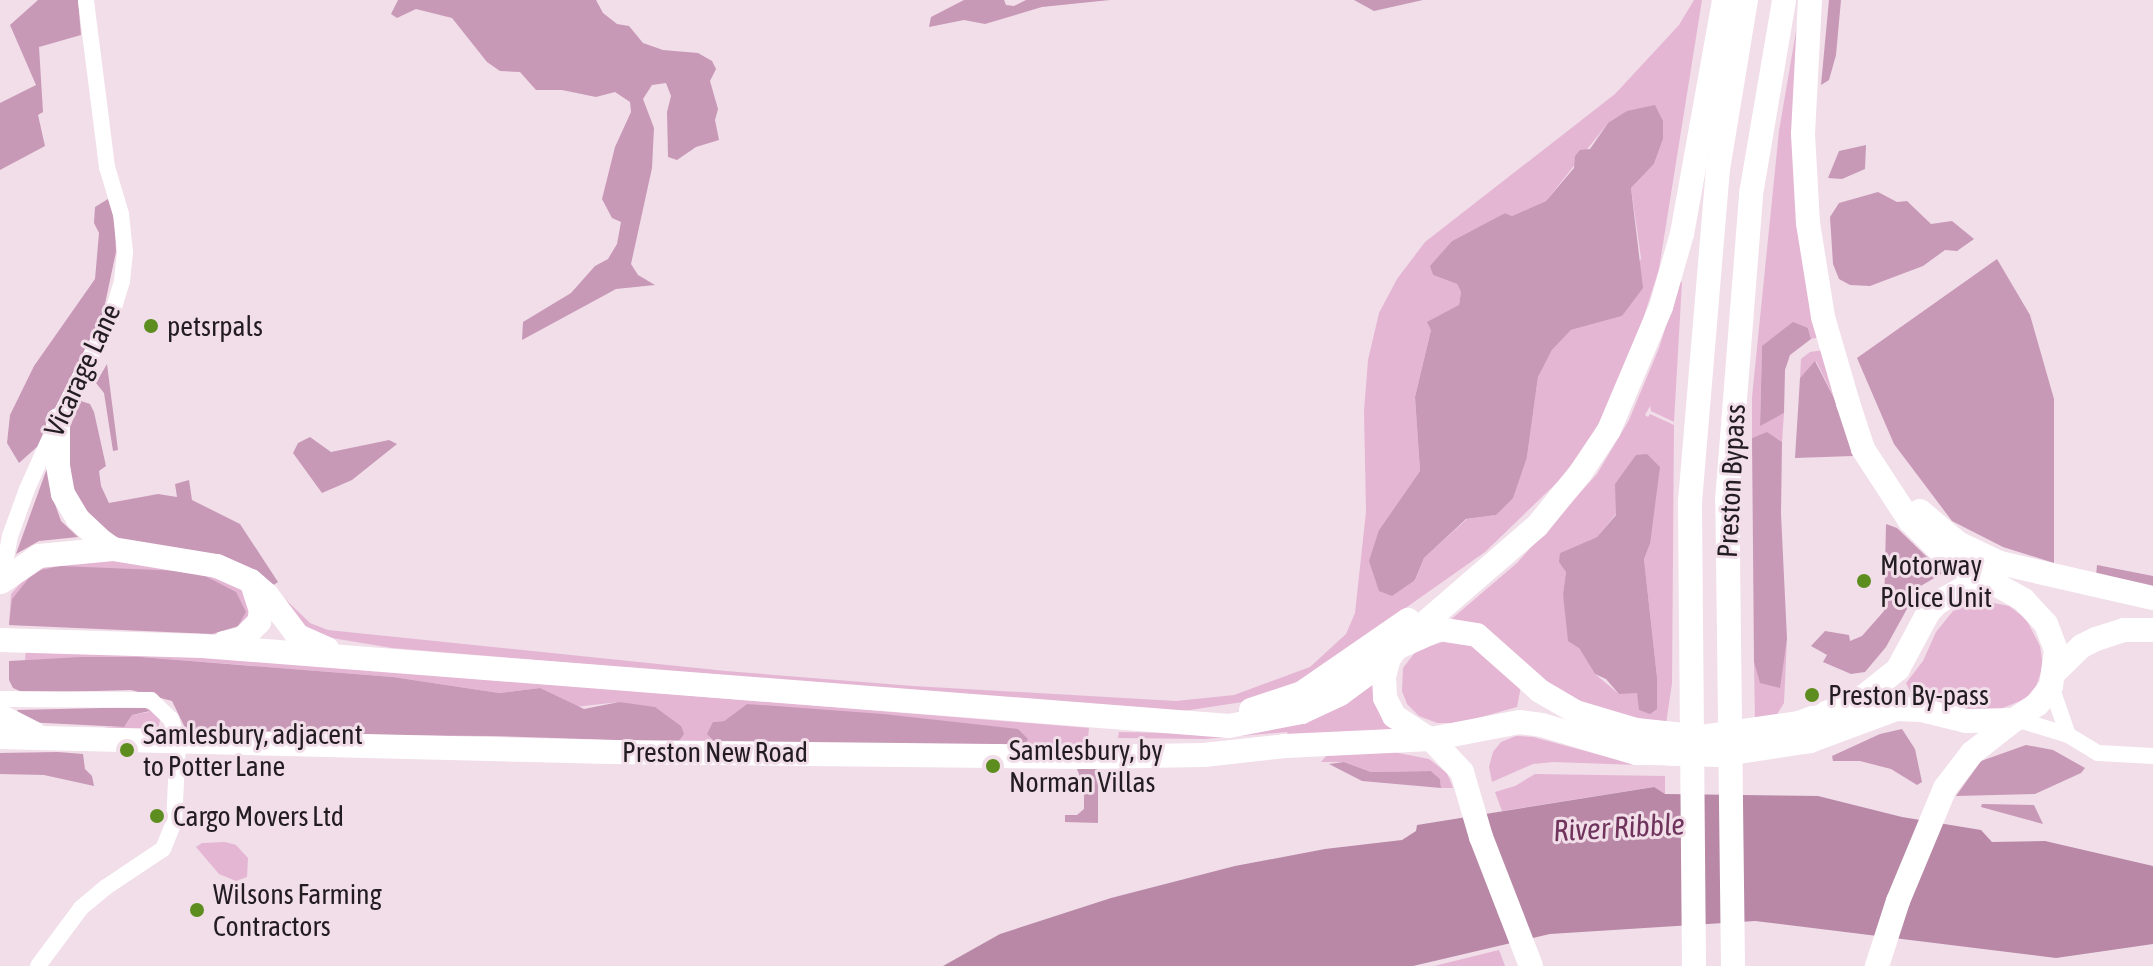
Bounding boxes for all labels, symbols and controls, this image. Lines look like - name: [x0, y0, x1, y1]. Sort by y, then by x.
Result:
- street label: Vicarage Lane: [37, 298, 127, 442]
- place label: petsrpals: [167, 309, 263, 343]
- marker: petsrpals: [142, 317, 160, 335]
- street label: Preston Bypass: [1710, 403, 1752, 559]
- place label: Motorway Police Unit: [1880, 548, 1992, 614]
- marker: Motorway Police Unit: [1855, 572, 1873, 590]
- place label: Preston By-pass: [1828, 678, 1989, 712]
- marker: Preston By-pass: [1803, 686, 1821, 704]
- place label: Samlesbury, adjacent to Potter Lane: [143, 717, 363, 783]
- place label: Samlesbury, by Norman Villas: [1009, 733, 1163, 799]
- street label: Preston New Road: [622, 735, 808, 769]
- marker: Samlesbury, adjacent to Potter Lane: [118, 741, 136, 759]
- marker: Samlesbury, by Norman Villas: [984, 757, 1002, 775]
- place label: Cargo Movers Ltd: [173, 799, 344, 833]
- water label: River Ribble: [1552, 806, 1686, 848]
- marker: Cargo Movers Ltd: [148, 807, 166, 825]
- place label: Wilsons Farming Contractors: [213, 877, 382, 943]
- marker: Wilsons Farming Contractors: [188, 901, 206, 919]

